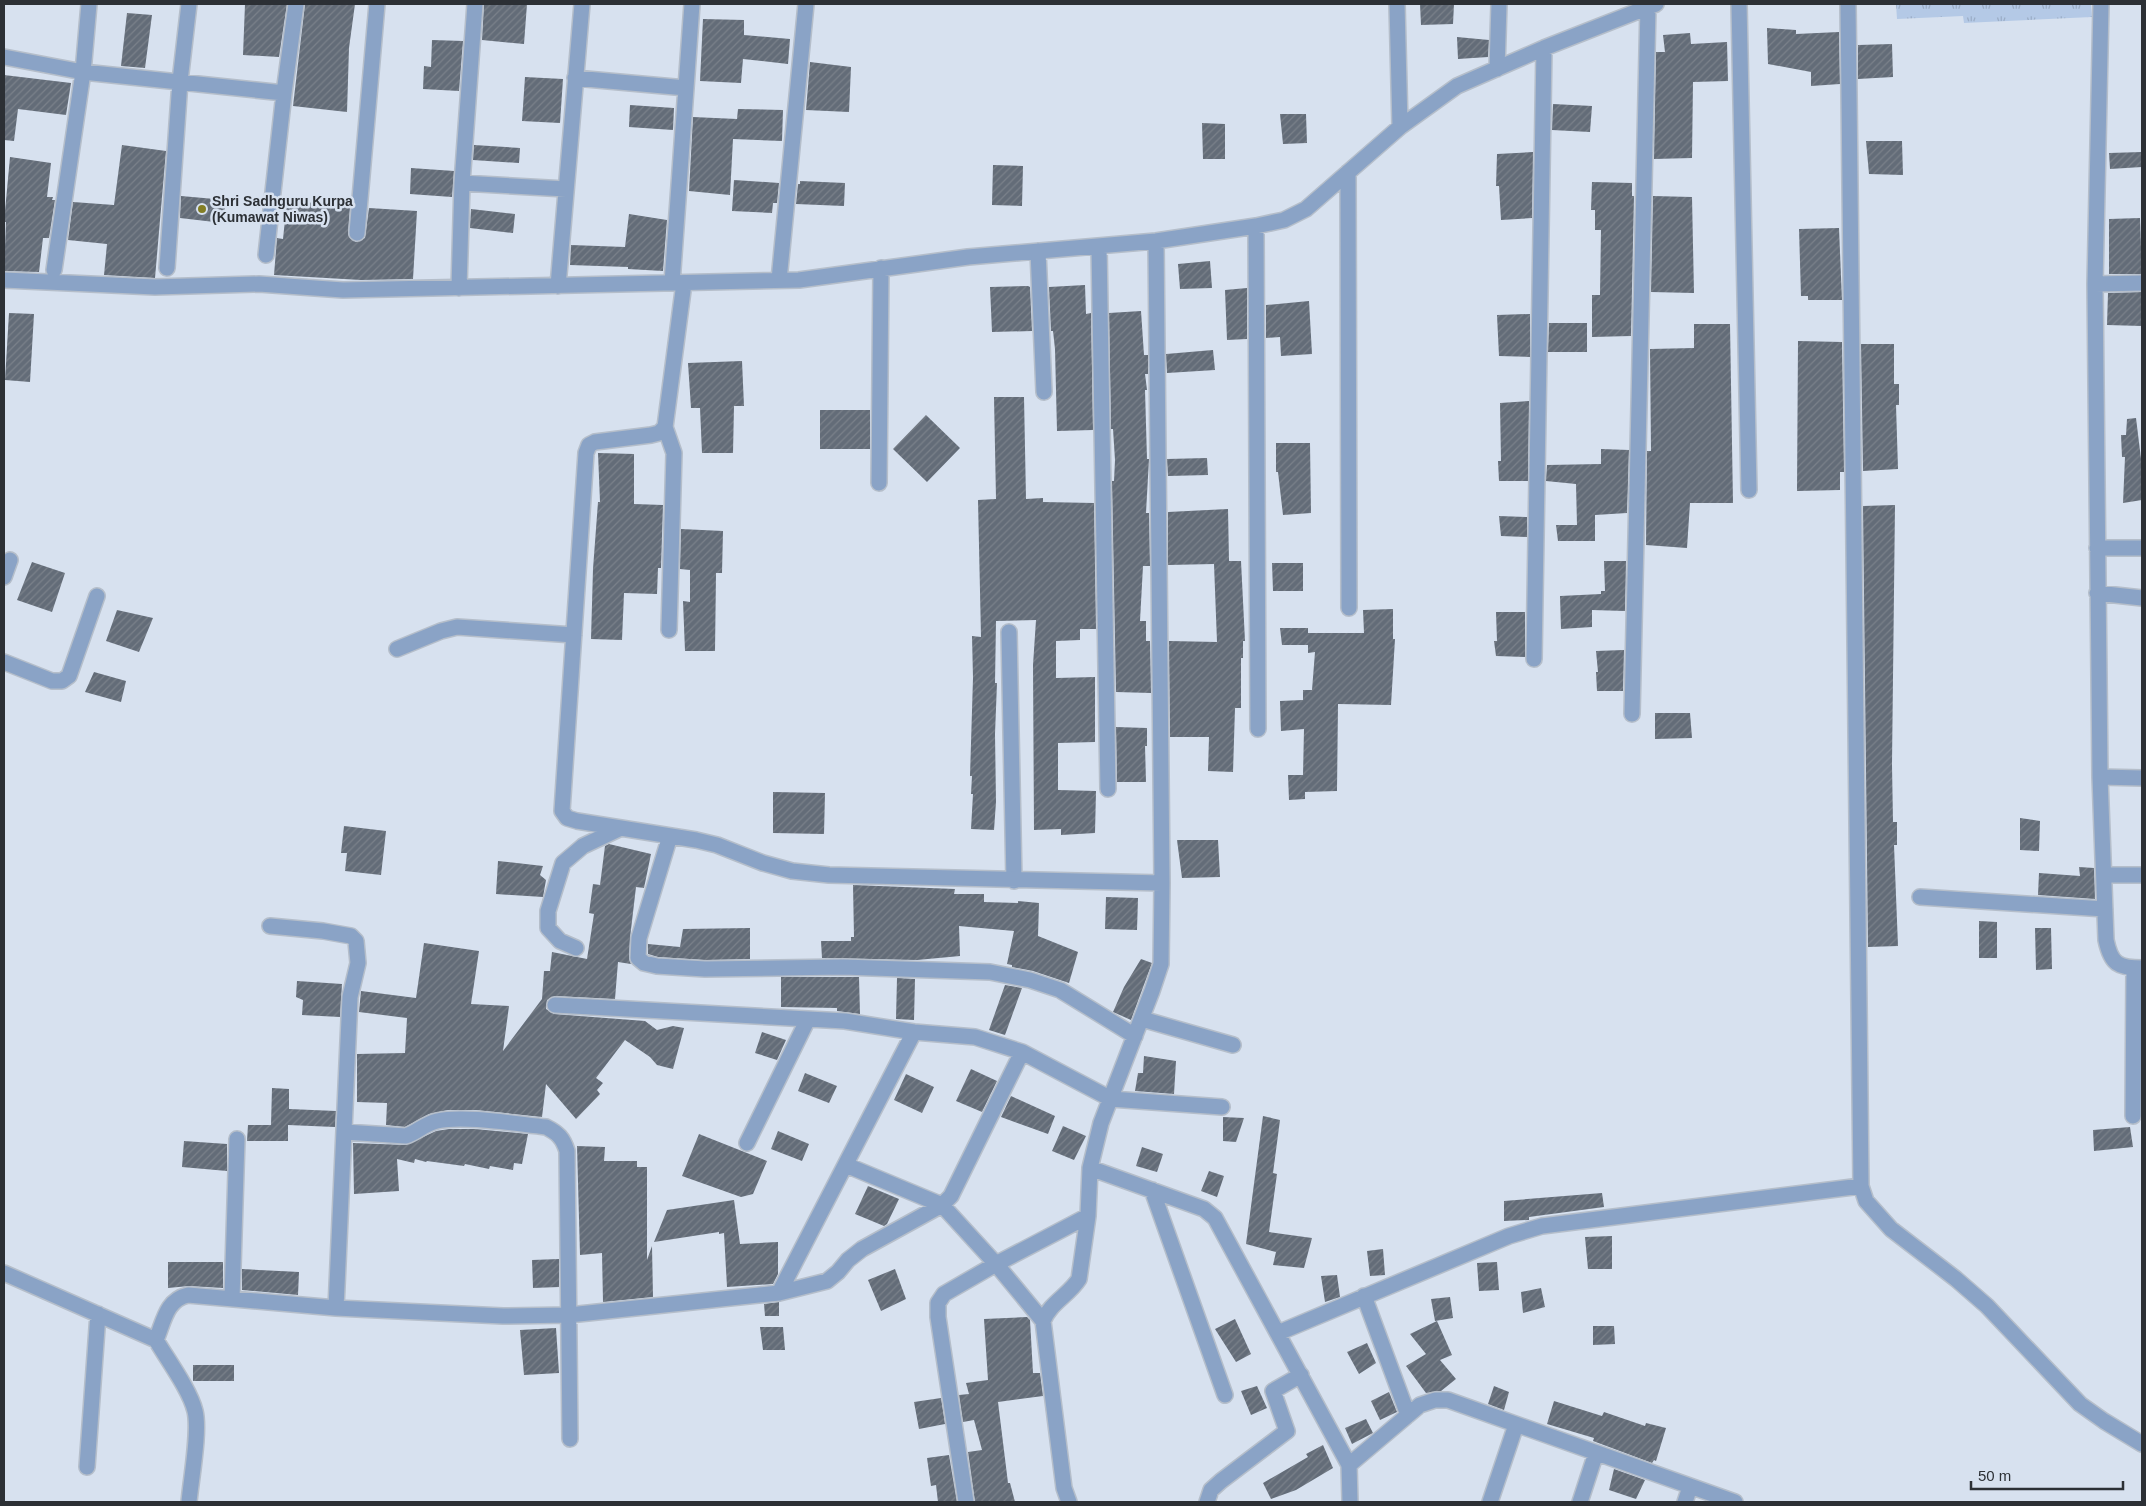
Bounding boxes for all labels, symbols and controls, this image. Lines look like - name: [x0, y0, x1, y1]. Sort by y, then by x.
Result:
- place label: Shri Sadhguru Kurpa (Kumawat Niwas): [212, 193, 353, 225]
- marker: Shri Sadhguru Kurpa (Kumawat Niwas): [196, 203, 208, 215]
- scale bar: [1971, 1458, 2124, 1490]
- text: 50 m: [1978, 1467, 2011, 1484]

